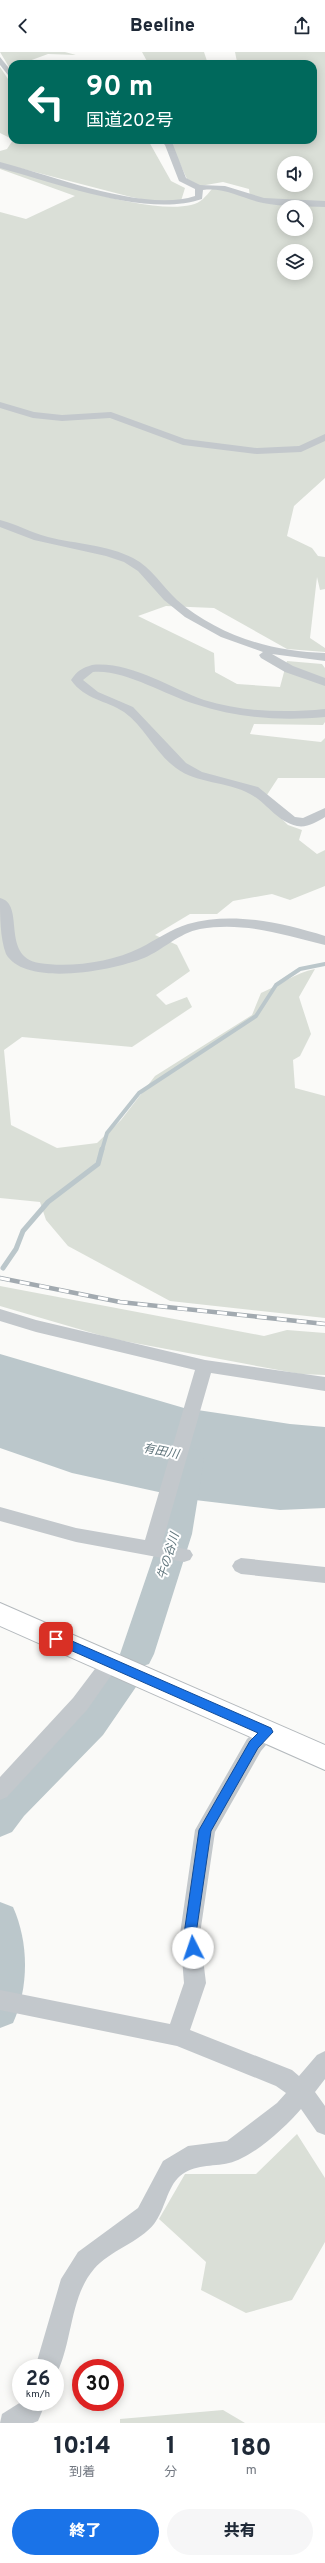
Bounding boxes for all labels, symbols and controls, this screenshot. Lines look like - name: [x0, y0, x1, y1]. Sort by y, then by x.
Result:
- icon: back: [12, 15, 34, 37]
- text: Beeline: [130, 15, 195, 38]
- icon: share: [291, 15, 313, 37]
- text: 90 m: [86, 70, 153, 106]
- icon: left: [20, 76, 72, 128]
- text: 国道202号: [86, 110, 174, 133]
- map controls: [277, 156, 313, 280]
- button: sound: [277, 156, 313, 192]
- button: search: [277, 200, 313, 236]
- button: layers: [277, 244, 313, 280]
- water label: 有田川: [142, 1441, 182, 1464]
- water label: 牛の谷川: [154, 1529, 184, 1582]
- pin: [39, 1622, 73, 1656]
- icon: arrive: [45, 1628, 67, 1650]
- position arrow: [172, 1927, 214, 1969]
- speed limit sign: 30: [72, 2359, 124, 2411]
- text: 26: [26, 2367, 50, 2393]
- text: km/h: [26, 2388, 50, 2401]
- text: 10:14: [54, 2432, 111, 2462]
- text: 1: [166, 2432, 176, 2462]
- text: 180: [231, 2434, 271, 2464]
- text: m: [246, 2463, 257, 2479]
- text: 到着: [69, 2465, 95, 2481]
- text: 分: [164, 2465, 177, 2481]
- button: 終了: [12, 2509, 159, 2555]
- button: 共有: [167, 2509, 313, 2555]

